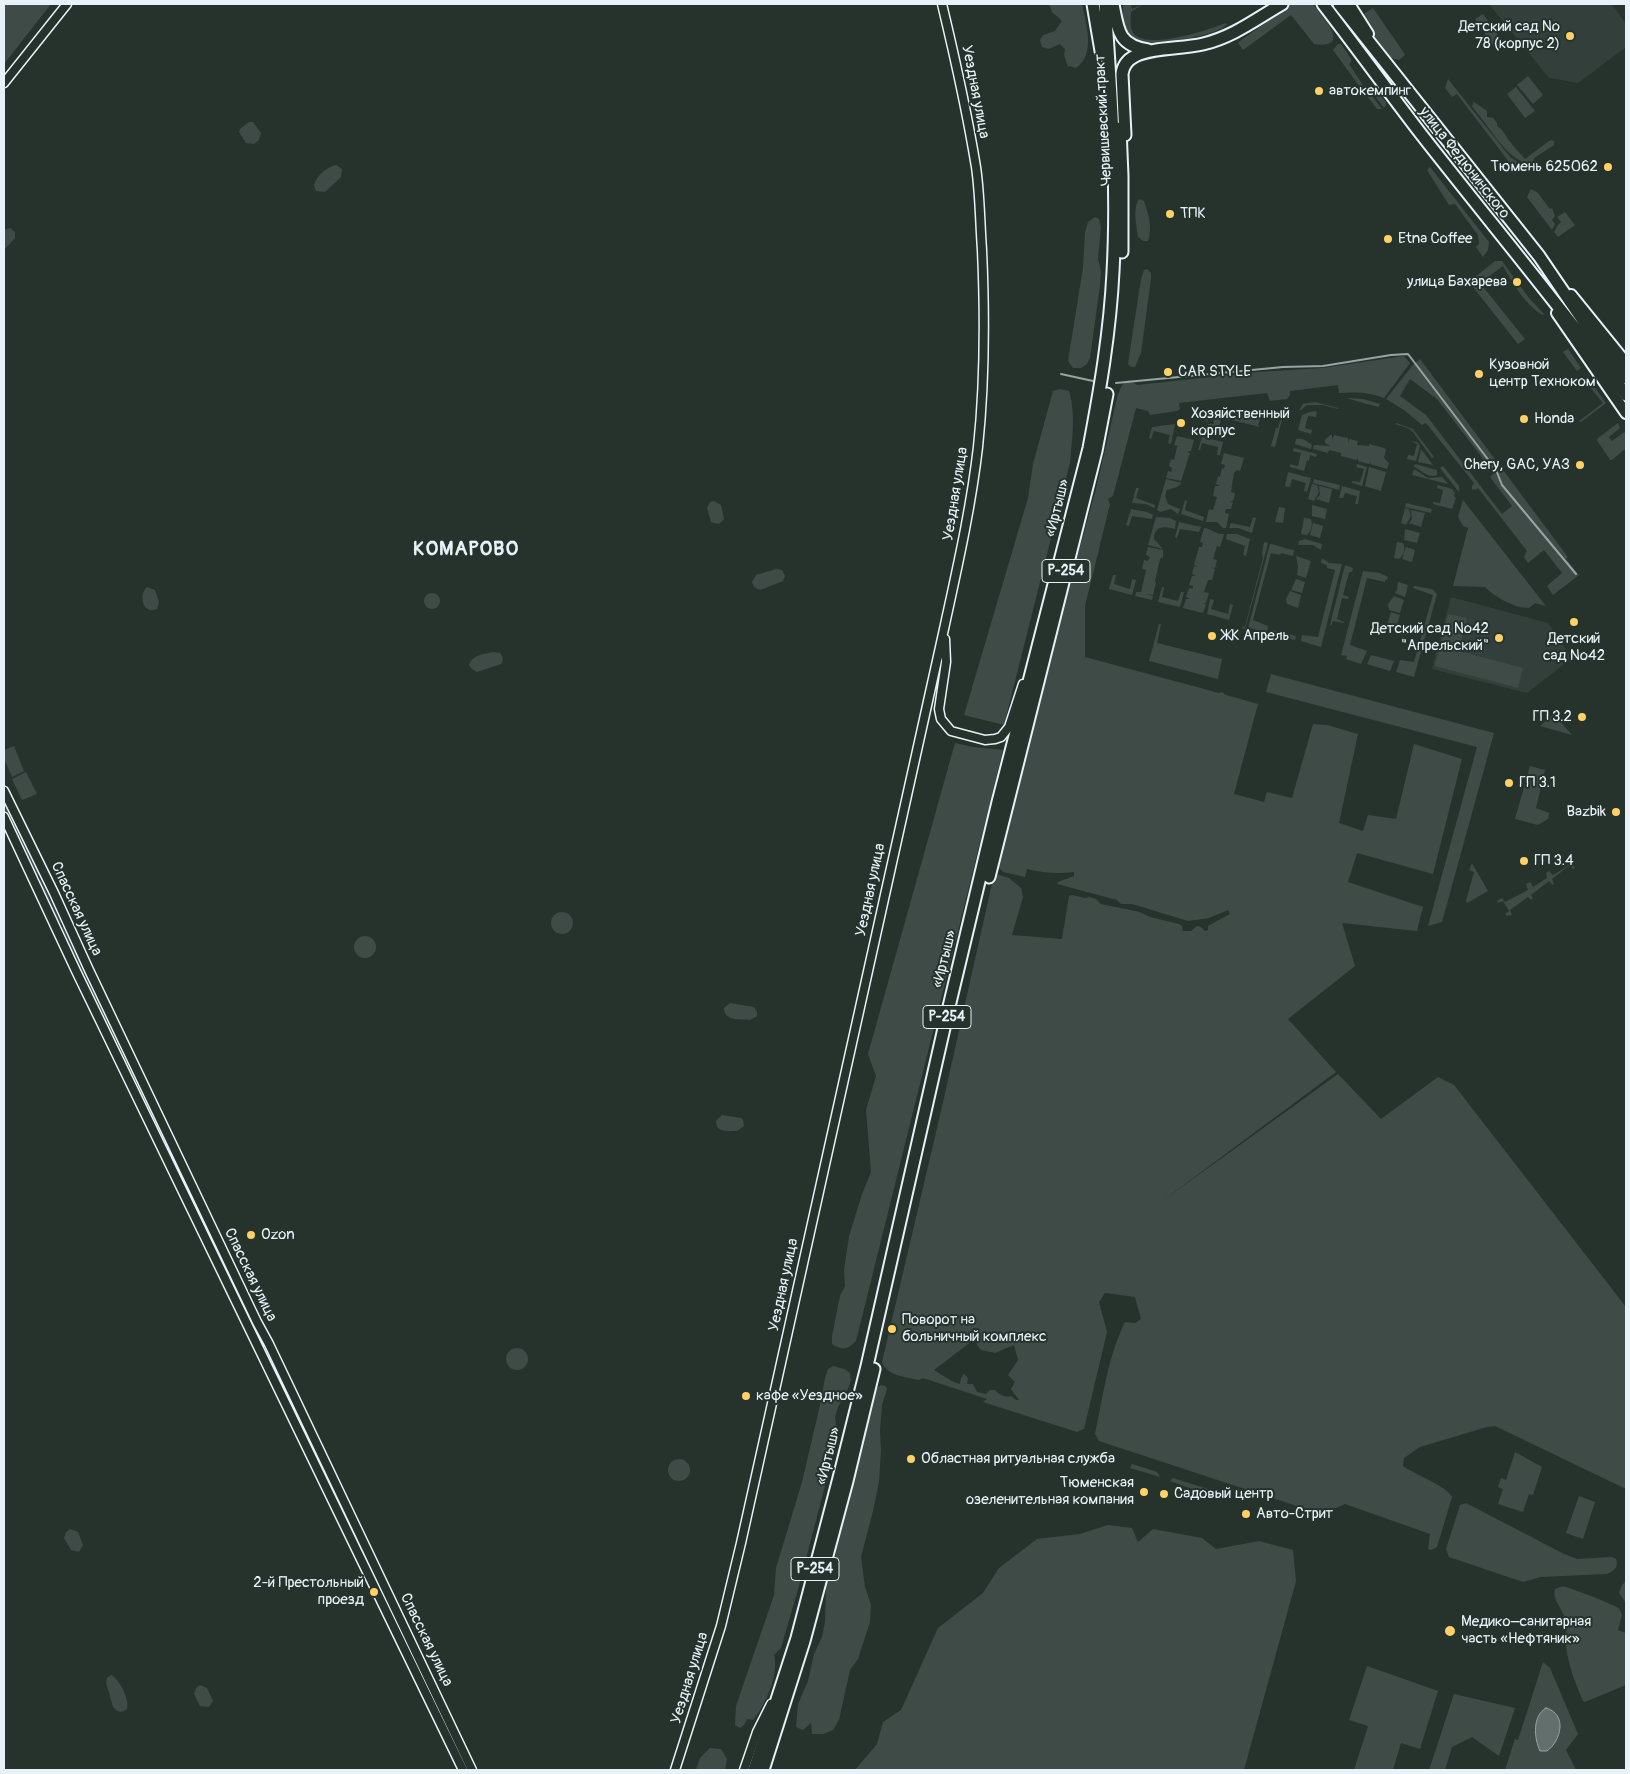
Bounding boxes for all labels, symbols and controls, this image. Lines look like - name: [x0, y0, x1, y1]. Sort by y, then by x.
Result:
- place label: Детский сад № 78 (корпус 2): [1459, 18, 1560, 53]
- marker: Детский сад № 78 (корпус 2): [1564, 30, 1576, 42]
- street label: Уездная улица: [957, 44, 993, 140]
- street label: Червишевский тракт: [1092, 53, 1116, 187]
- place label: автокемпинг: [1329, 82, 1411, 100]
- marker: автокемпинг: [1313, 85, 1325, 97]
- street label: улица Федюнинского: [1415, 103, 1513, 223]
- place label: Тюмень 625062: [1490, 158, 1598, 176]
- marker: Тюмень 625062: [1602, 161, 1614, 173]
- place label: ТПК: [1180, 205, 1206, 223]
- marker: ТПК: [1164, 208, 1176, 220]
- place label: Etna Coffee: [1398, 230, 1472, 248]
- marker: Etna Coffee: [1382, 233, 1394, 245]
- place label: улица Бахарева: [1407, 273, 1507, 291]
- marker: улица Бахарева: [1511, 276, 1523, 288]
- place label: Кузовной центр Техноком: [1489, 356, 1596, 391]
- place label: CAR STYLE: [1178, 363, 1251, 381]
- marker: CAR STYLE: [1162, 366, 1174, 378]
- marker: Кузовной центр Техноком: [1473, 368, 1485, 380]
- place label: Хозяйственный корпус: [1191, 405, 1290, 440]
- place label: Honda: [1534, 410, 1574, 428]
- marker: Honda: [1518, 413, 1530, 425]
- marker: Хозяйственный корпус: [1175, 417, 1187, 429]
- street label: Уездная улица: [940, 446, 972, 542]
- place label: Chery, GAC, УАЗ: [1464, 456, 1570, 474]
- marker: Chery, GAC, УАЗ: [1574, 459, 1586, 471]
- street label: «Иртыш»: [1042, 477, 1074, 539]
- district label: КОМАРОВО: [412, 538, 520, 562]
- road number: Р-254: [1042, 560, 1090, 582]
- marker: Детский сад №42: [1568, 616, 1580, 628]
- place label: Детский сад №42 "Апрельский": [1370, 620, 1489, 655]
- place label: ЖК Апрель: [1222, 627, 1290, 645]
- marker: ЖК Апрель: [1206, 630, 1218, 642]
- place label: Детский сад №42: [1543, 630, 1605, 665]
- marker: Детский сад №42 "Апрельский": [1493, 632, 1505, 644]
- place label: ГП 3.2: [1533, 708, 1572, 726]
- marker: ГП 3.2: [1576, 711, 1588, 723]
- place label: ГП 3.1: [1519, 774, 1556, 792]
- marker: ГП 3.1: [1503, 777, 1515, 789]
- place label: Bazbik: [1566, 803, 1606, 821]
- marker: Bazbik: [1610, 806, 1622, 818]
- street label: Уездная улица: [852, 842, 890, 938]
- place label: ГП 3.4: [1534, 852, 1574, 870]
- marker: ГП 3.4: [1518, 855, 1530, 867]
- street label: Спасская улица: [46, 859, 106, 959]
- street label: «Иртыш»: [929, 928, 961, 990]
- road number: Р-254: [923, 1006, 971, 1028]
- street label: Спасская улица: [220, 1225, 280, 1325]
- place label: Ozon: [261, 1226, 295, 1244]
- marker: Ozon: [245, 1229, 257, 1241]
- street label: Уездная улица: [765, 1237, 803, 1333]
- place label: Поворот на больничный комплекс: [902, 1311, 1047, 1346]
- marker: Поворот на больничный комплекс: [886, 1323, 898, 1335]
- place label: кафе «Уездное»: [756, 1387, 863, 1405]
- marker: кафе «Уездное»: [740, 1390, 752, 1402]
- street label: «Иртыш»: [813, 1425, 845, 1487]
- place label: Областная ритуальная служба: [921, 1450, 1115, 1468]
- marker: Областная ритуальная служба: [905, 1453, 917, 1465]
- place label: Тюменская озеленительная компания: [966, 1474, 1134, 1509]
- place label: Садовый центр: [1174, 1485, 1274, 1503]
- marker: Тюменская озеленительная компания: [1138, 1486, 1150, 1498]
- marker: Садовый центр: [1158, 1488, 1170, 1500]
- place label: Авто-Стрит: [1256, 1505, 1333, 1523]
- marker: Авто-Стрит: [1240, 1508, 1252, 1520]
- road number: Р-254: [791, 1558, 839, 1580]
- place label: 2-й Престольный проезд: [253, 1574, 364, 1609]
- marker: 2-й Престольный проезд: [368, 1586, 380, 1598]
- street label: Спасская улица: [396, 1590, 456, 1690]
- place label: Медико–санитарная часть «Нефтяник»: [1461, 1613, 1591, 1648]
- marker: Медико–санитарная часть «Нефтяник»: [1443, 1624, 1457, 1638]
- street label: Уездная улица: [668, 1630, 712, 1726]

